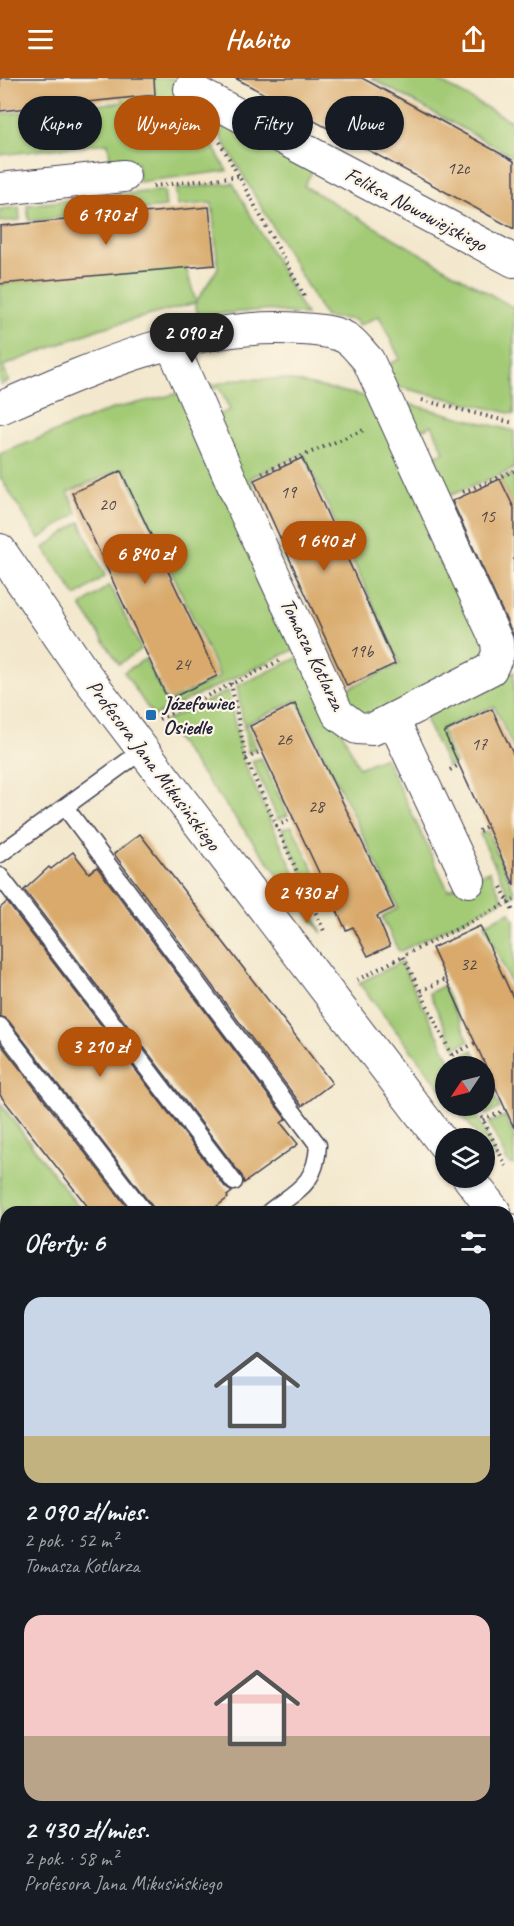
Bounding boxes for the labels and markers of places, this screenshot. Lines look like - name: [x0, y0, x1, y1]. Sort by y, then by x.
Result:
- pin: 6 170 zł: [44, 195, 168, 246]
- pin: 2 090 zł: [130, 313, 254, 364]
- pin: 1 640 zł: [262, 521, 386, 572]
- pin: 6 840 zł: [83, 534, 207, 585]
- place label: Józefowiec Osiedle: [161, 690, 236, 740]
- marker: Józefowiec Osiedle: [144, 708, 158, 722]
- pin: 2 430 zł: [245, 873, 369, 924]
- pin: 3 210 zł: [38, 1027, 162, 1078]

